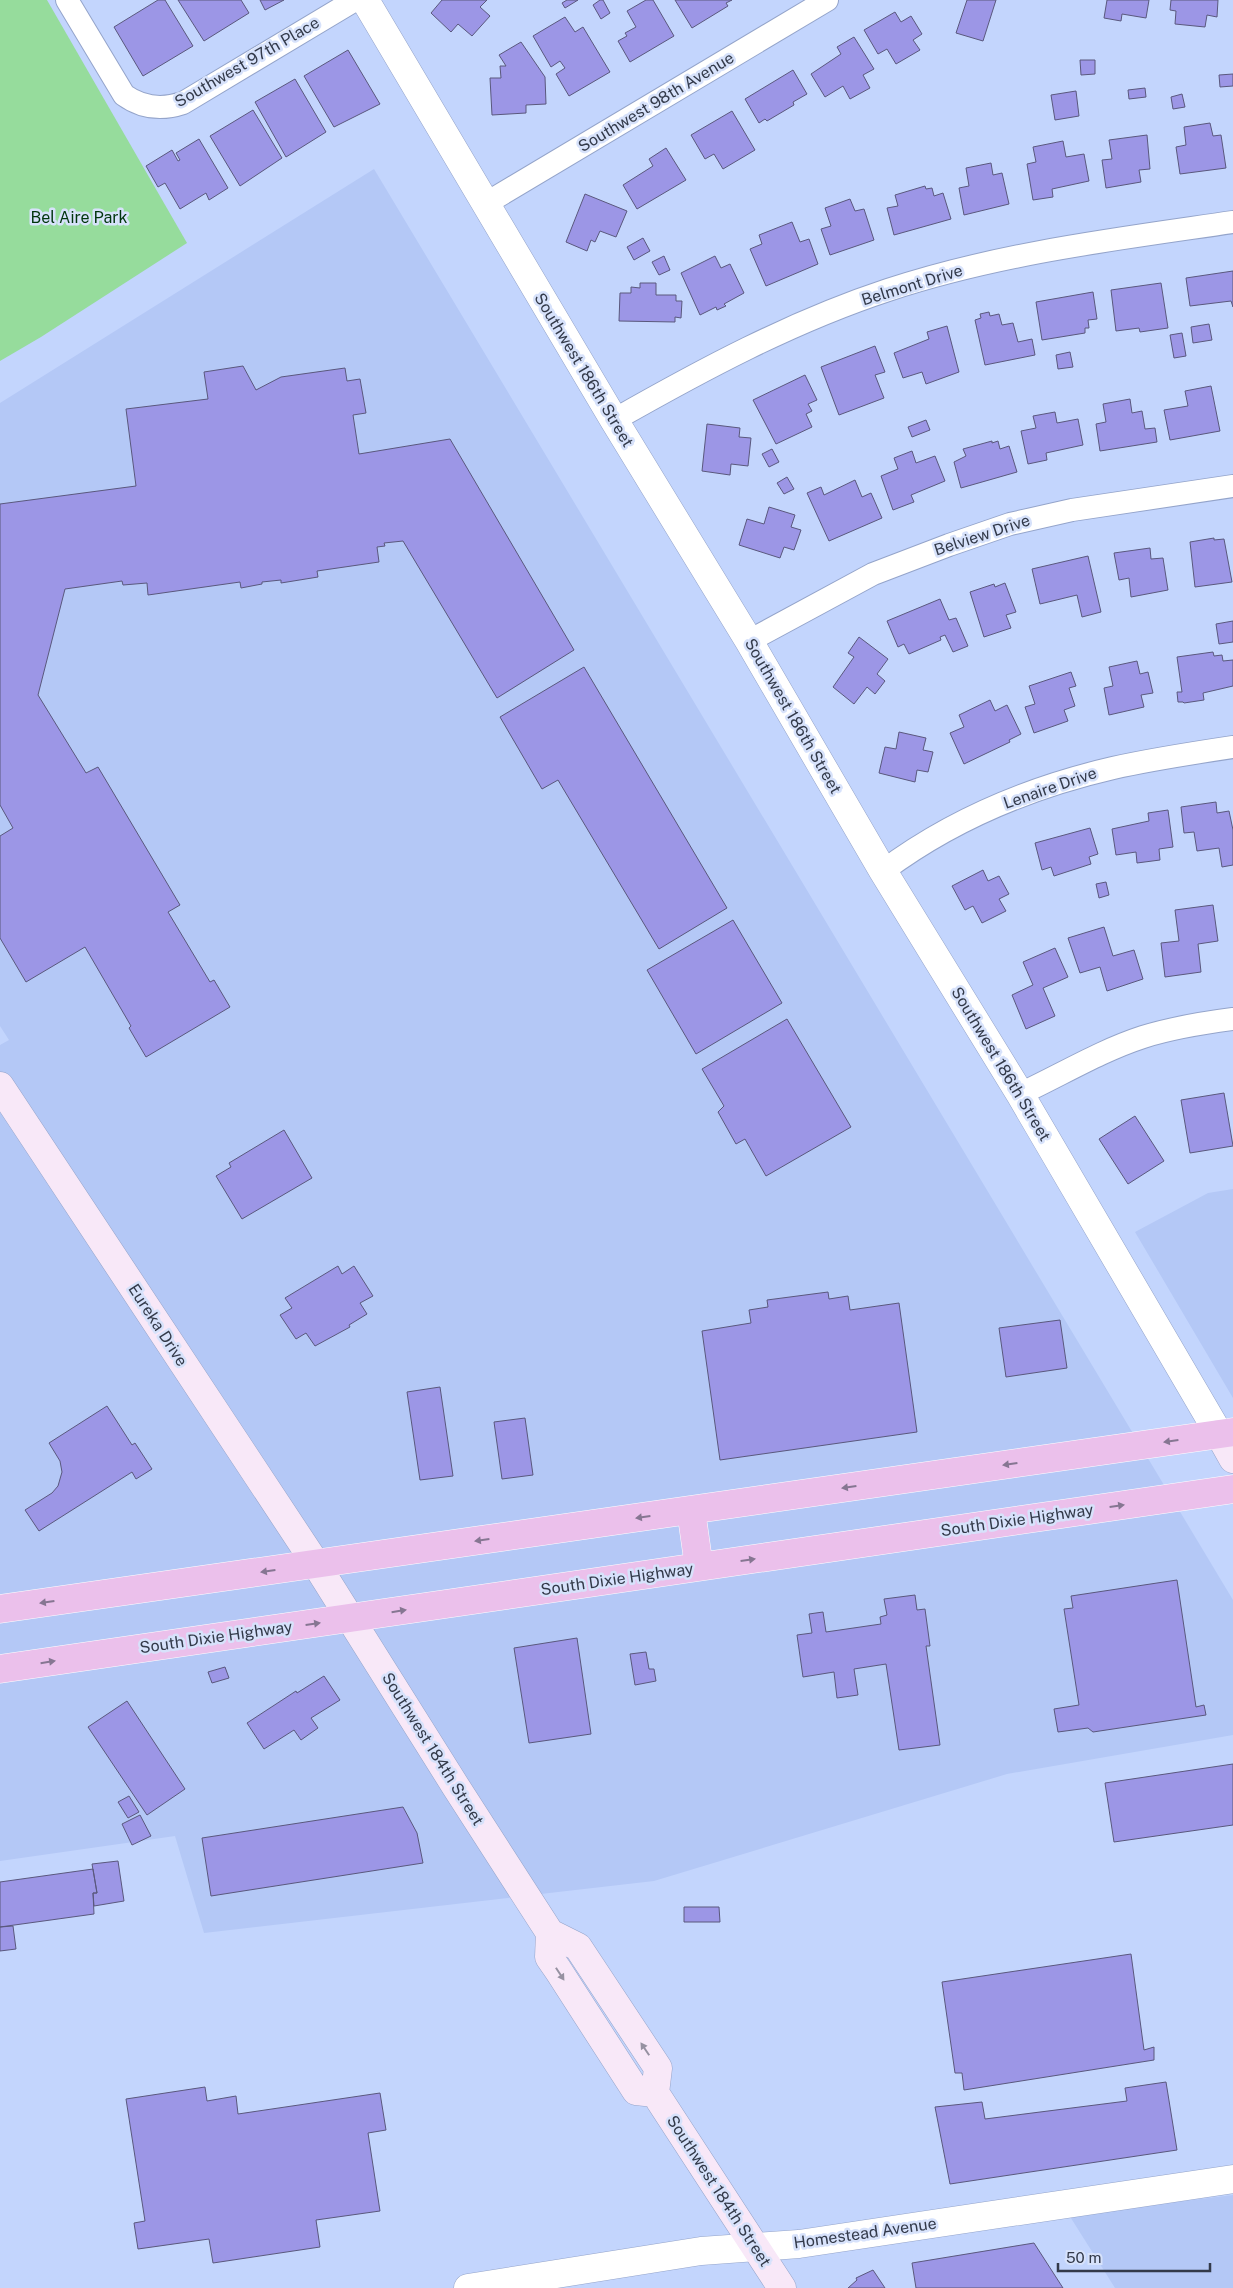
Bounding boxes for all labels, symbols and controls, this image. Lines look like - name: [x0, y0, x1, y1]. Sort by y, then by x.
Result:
- street label: Southwest 97th Place: [171, 13, 323, 111]
- street label: Southwest 98th Avenue: [575, 48, 737, 156]
- park label: Bel Aire Park: [30, 208, 128, 227]
- street label: Belmont Drive: [859, 261, 965, 309]
- street label: Southwest 186th Street: [530, 290, 638, 450]
- street label: Belview Drive: [932, 511, 1032, 559]
- street label: Southwest 186th Street: [741, 635, 845, 797]
- street label: Lenaire Drive: [1001, 763, 1099, 813]
- street label: Southwest 186th Street: [947, 984, 1055, 1144]
- street label: Eureka Drive: [124, 1280, 192, 1370]
- one-way arrow: [1162, 1437, 1178, 1445]
- one-way arrow: [1001, 1460, 1017, 1468]
- one-way arrow: [841, 1483, 857, 1491]
- street label: South Dixie Highway: [940, 1500, 1095, 1540]
- one-way arrow: [1110, 1501, 1126, 1509]
- one-way arrow: [634, 1513, 650, 1521]
- one-way arrow: [474, 1536, 490, 1544]
- one-way arrow: [740, 1556, 756, 1564]
- street label: South Dixie Highway: [540, 1559, 695, 1599]
- one-way arrow: [260, 1567, 276, 1575]
- one-way arrow: [39, 1598, 55, 1606]
- one-way arrow: [391, 1607, 407, 1615]
- street label: South Dixie Highway: [139, 1617, 294, 1657]
- one-way arrow: [305, 1619, 321, 1627]
- one-way arrow: [41, 1657, 57, 1665]
- street label: Southwest 184th Street: [378, 1669, 488, 1829]
- one-way arrow: [555, 1967, 565, 1981]
- one-way arrow: [640, 2042, 650, 2055]
- street label: Southwest 184th Street: [663, 2112, 775, 2270]
- street label: Homestead Avenue: [792, 2214, 938, 2252]
- scale bar: [1058, 2240, 1210, 2272]
- text: 50 m: [1066, 2249, 1101, 2266]

